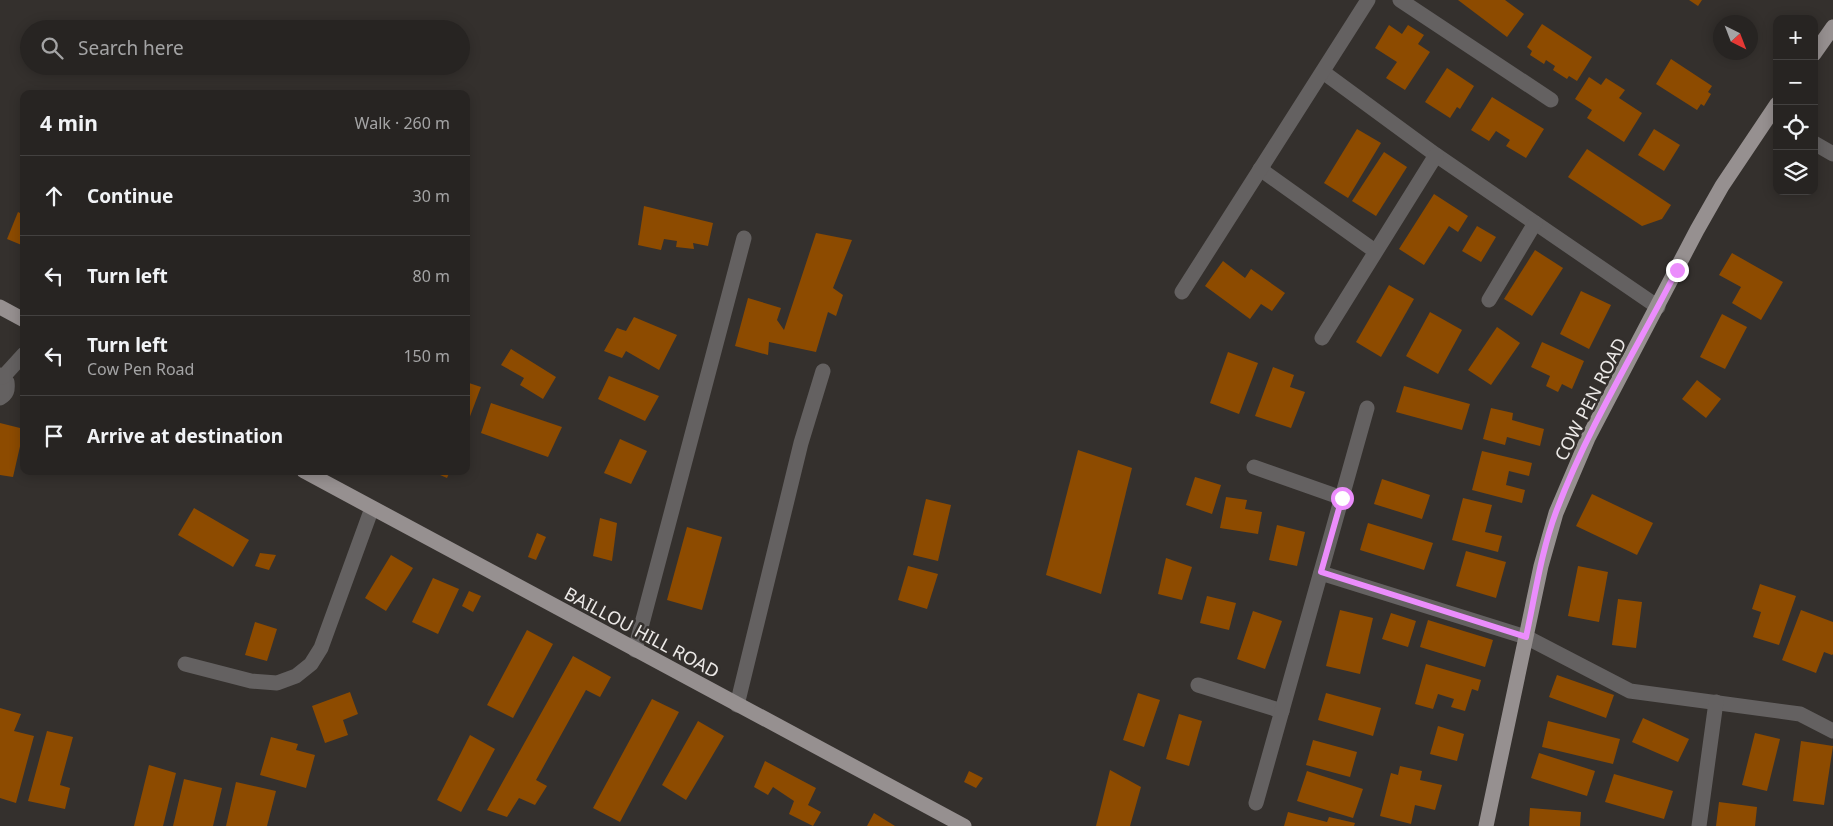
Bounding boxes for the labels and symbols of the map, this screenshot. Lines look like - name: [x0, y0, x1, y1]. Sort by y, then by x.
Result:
- north arrow: [1713, 15, 1758, 60]
- route end: [1666, 259, 1689, 282]
- street label: COW PEN ROAD: [1549, 333, 1631, 465]
- route start: [1331, 487, 1354, 510]
- street label: BAILLOU HILL ROAD: [560, 581, 724, 683]

